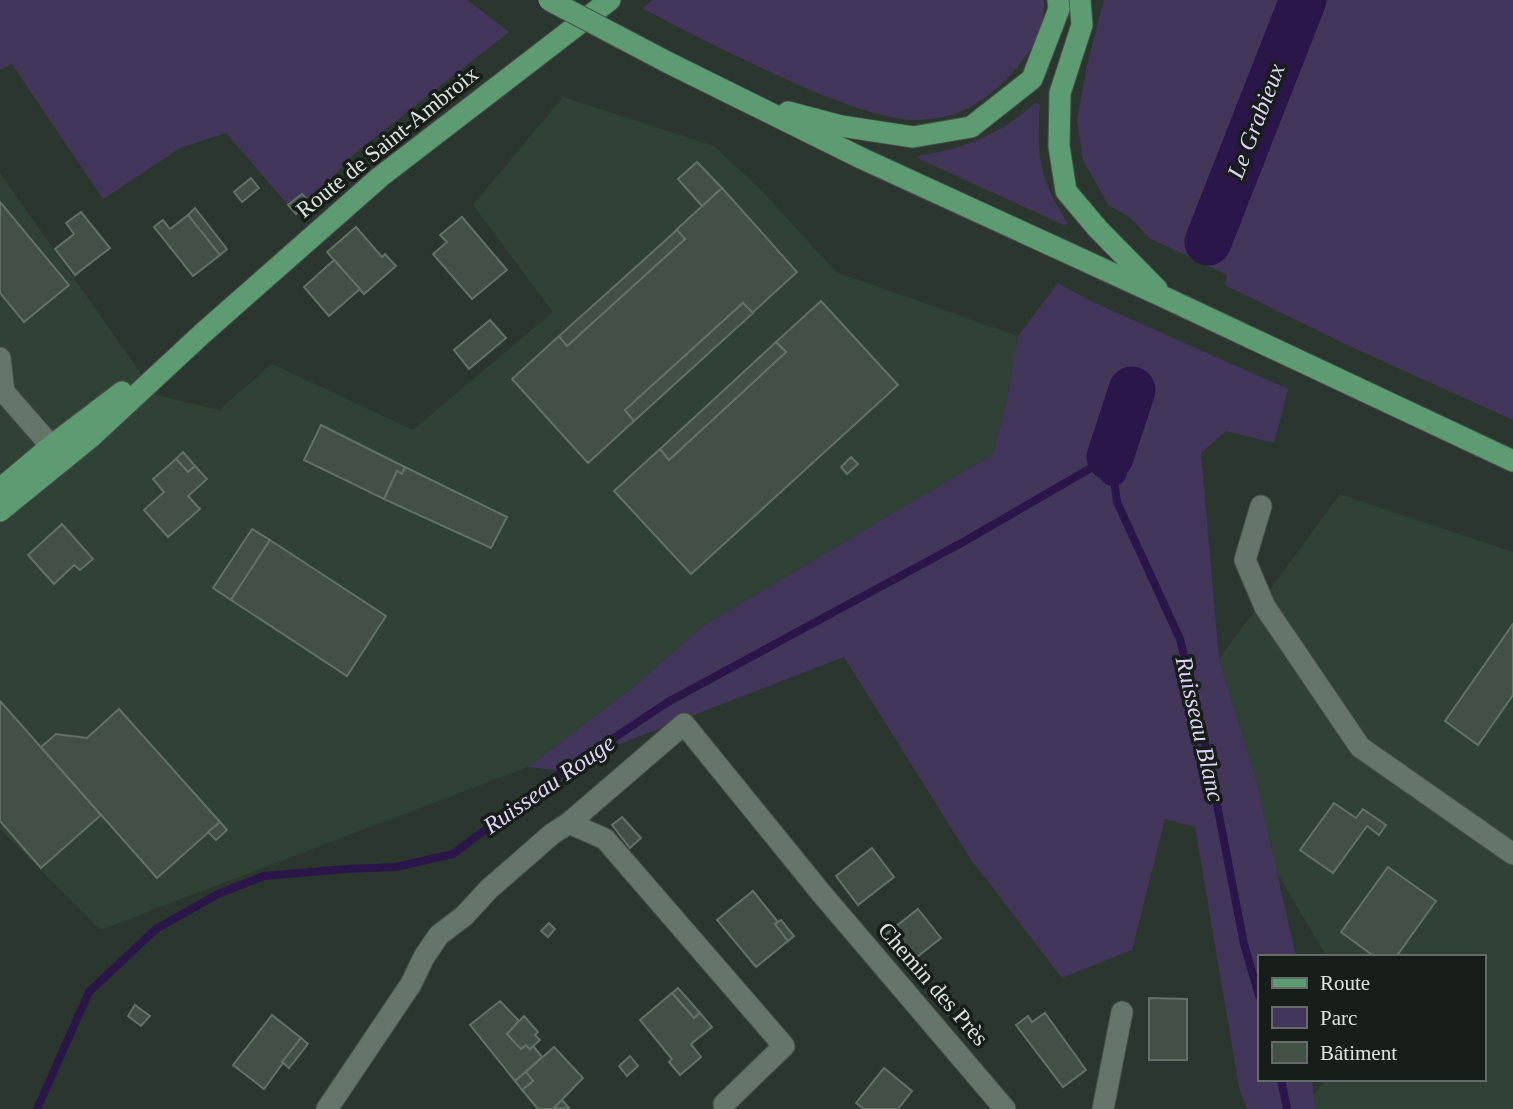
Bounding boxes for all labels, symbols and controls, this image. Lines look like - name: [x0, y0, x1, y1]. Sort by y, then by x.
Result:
- water label: Le Grabieux: [1222, 60, 1290, 183]
- street label: Route de Saint-Ambroix: [291, 61, 483, 223]
- water label: Ruisseau Blanc: [1170, 653, 1229, 805]
- water label: Ruisseau Rouge: [478, 729, 620, 839]
- street label: Chemin des Près: [873, 917, 993, 1051]
- legend: [1258, 955, 1485, 1081]
- text: Route: [1320, 971, 1370, 995]
- text: Parc: [1320, 1006, 1357, 1030]
- text: Bâtiment: [1320, 1041, 1397, 1065]

